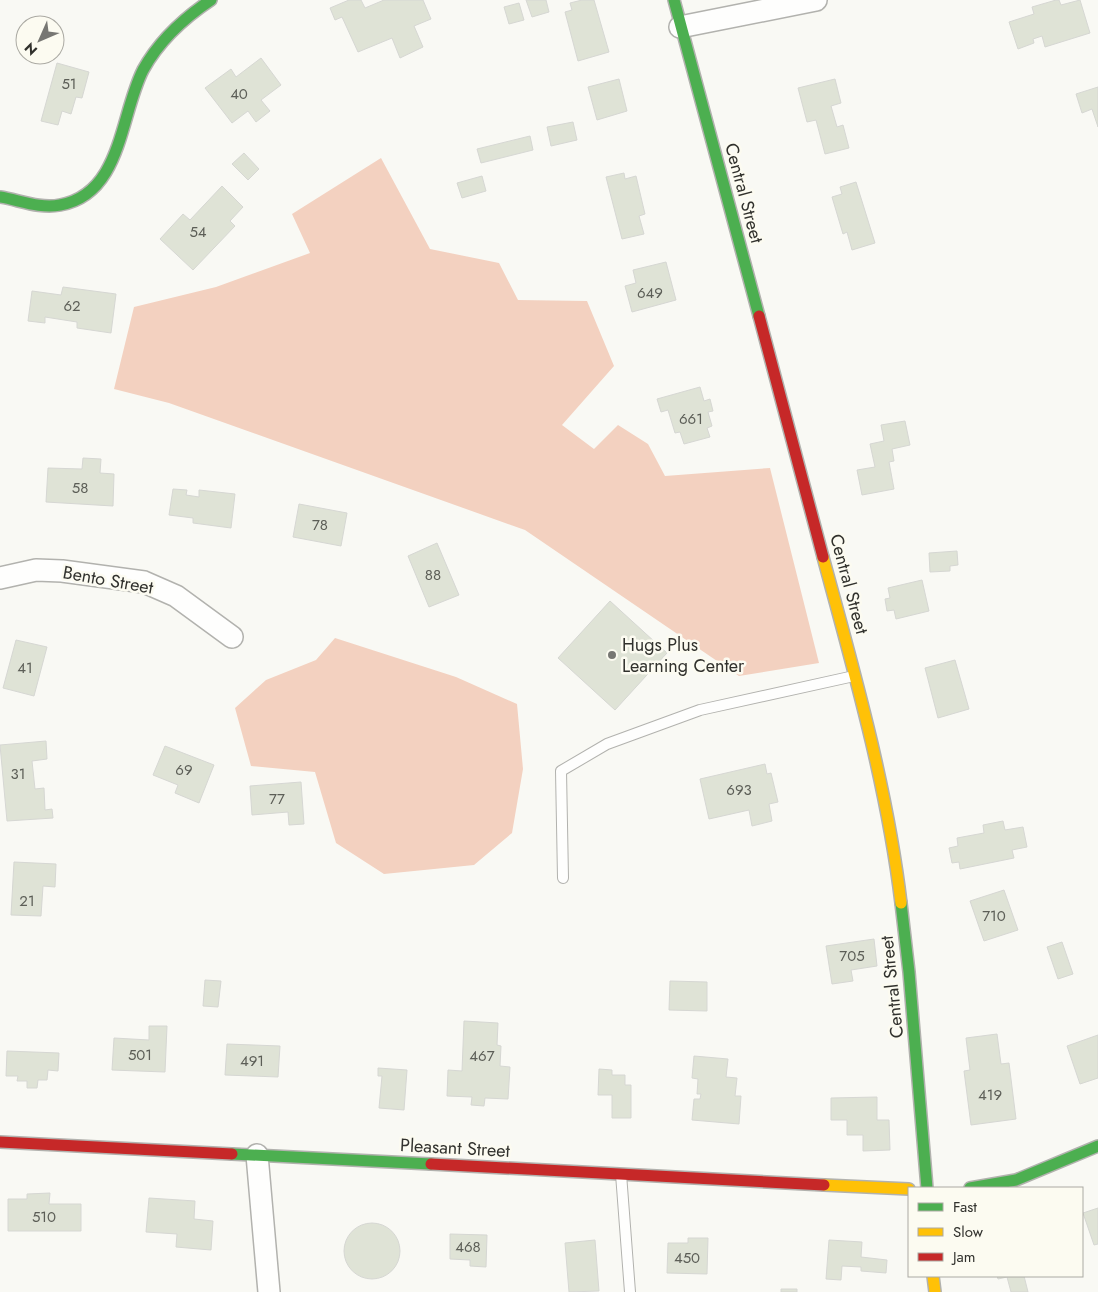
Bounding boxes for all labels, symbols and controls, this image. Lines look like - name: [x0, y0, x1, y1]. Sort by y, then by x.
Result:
- north arrow: [15, 15, 65, 65]
- text: N: [20, 38, 42, 60]
- house number: 51: [61, 73, 77, 95]
- house number: 40: [230, 83, 248, 105]
- street label: Central Street: [718, 140, 770, 247]
- house number: 54: [189, 221, 207, 243]
- house number: 649: [637, 282, 663, 304]
- house number: 62: [63, 295, 81, 317]
- house number: 661: [679, 408, 703, 430]
- house number: 58: [72, 477, 88, 499]
- house number: 78: [312, 514, 328, 536]
- street label: Central Street: [823, 531, 875, 638]
- street label: Bento Street: [61, 559, 156, 601]
- house number: 88: [425, 564, 441, 586]
- place label: Hugs Plus Learning Center: [622, 632, 745, 679]
- marker: Hugs Plus Learning Center: [606, 649, 618, 661]
- house number: 41: [17, 657, 33, 679]
- house number: 69: [175, 759, 193, 781]
- house number: 31: [11, 763, 25, 785]
- house number: 693: [726, 779, 752, 801]
- house number: 77: [269, 788, 285, 810]
- house number: 21: [19, 890, 35, 912]
- house number: 710: [982, 905, 1006, 927]
- street label: Central Street: [874, 934, 910, 1039]
- house number: 705: [839, 945, 865, 967]
- house number: 501: [128, 1044, 152, 1066]
- house number: 467: [469, 1045, 495, 1067]
- house number: 491: [240, 1050, 264, 1072]
- house number: 419: [978, 1084, 1002, 1106]
- street label: Pleasant Street: [399, 1132, 511, 1164]
- legend: [908, 1187, 1083, 1277]
- text: Fast: [953, 1196, 977, 1218]
- house number: 510: [32, 1206, 56, 1228]
- text: Slow: [953, 1221, 984, 1243]
- house number: 468: [455, 1236, 481, 1258]
- text: Jam: [951, 1246, 976, 1268]
- house number: 450: [674, 1247, 700, 1269]

